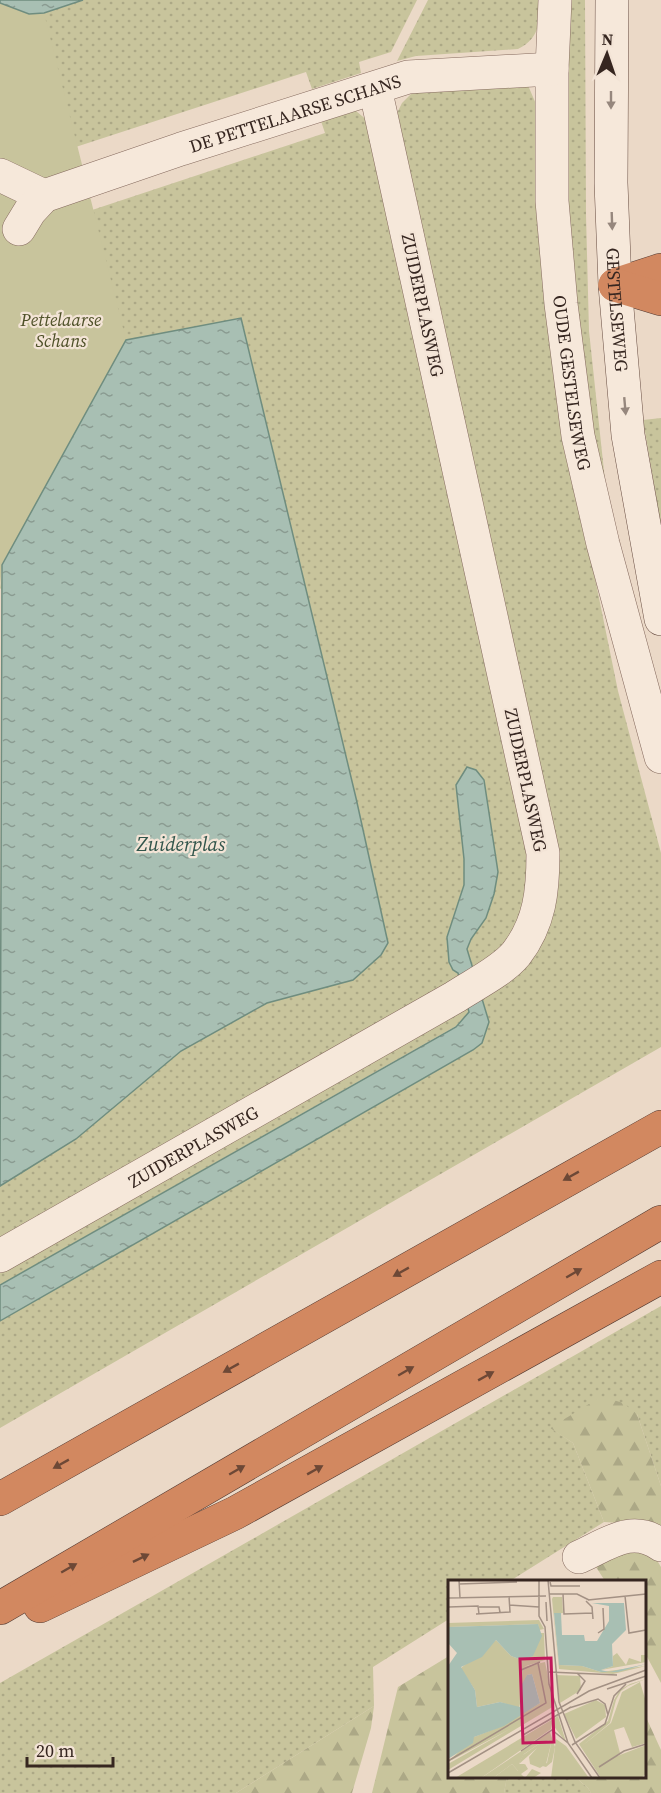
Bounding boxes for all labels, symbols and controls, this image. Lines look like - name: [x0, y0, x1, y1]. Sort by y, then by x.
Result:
- north arrow: [577, 24, 637, 84]
- text: N: [601, 28, 614, 50]
- street label: DE PETTELAARSE SCHANS: [186, 68, 404, 158]
- one-way arrow: [606, 91, 616, 110]
- one-way arrow: [608, 212, 617, 231]
- street label: ZUIDERPLASWEG: [396, 231, 450, 379]
- street label: GESTELSEWEG: [601, 247, 635, 373]
- street label: OUDE GESTELSEWEG: [548, 294, 598, 473]
- park label: Pettelaarse Schans: [20, 307, 102, 353]
- one-way arrow: [620, 397, 630, 416]
- street label: ZUIDERPLASWEG: [499, 706, 553, 854]
- water label: Zuiderplas: [136, 830, 226, 858]
- street label: ZUIDERPLASWEG: [123, 1099, 263, 1193]
- one-way arrow: [562, 1171, 579, 1181]
- one-way arrow: [392, 1267, 409, 1277]
- one-way arrow: [566, 1268, 583, 1278]
- one-way arrow: [222, 1363, 239, 1373]
- one-way arrow: [398, 1366, 414, 1377]
- one-way arrow: [477, 1371, 494, 1381]
- one-way arrow: [52, 1459, 69, 1469]
- one-way arrow: [229, 1464, 245, 1475]
- one-way arrow: [307, 1465, 324, 1475]
- one-way arrow: [133, 1554, 150, 1563]
- one-way arrow: [61, 1562, 77, 1573]
- inset map: [448, 1580, 646, 1778]
- scale bar: [27, 1730, 112, 1768]
- text: 20 m: [36, 1738, 74, 1763]

